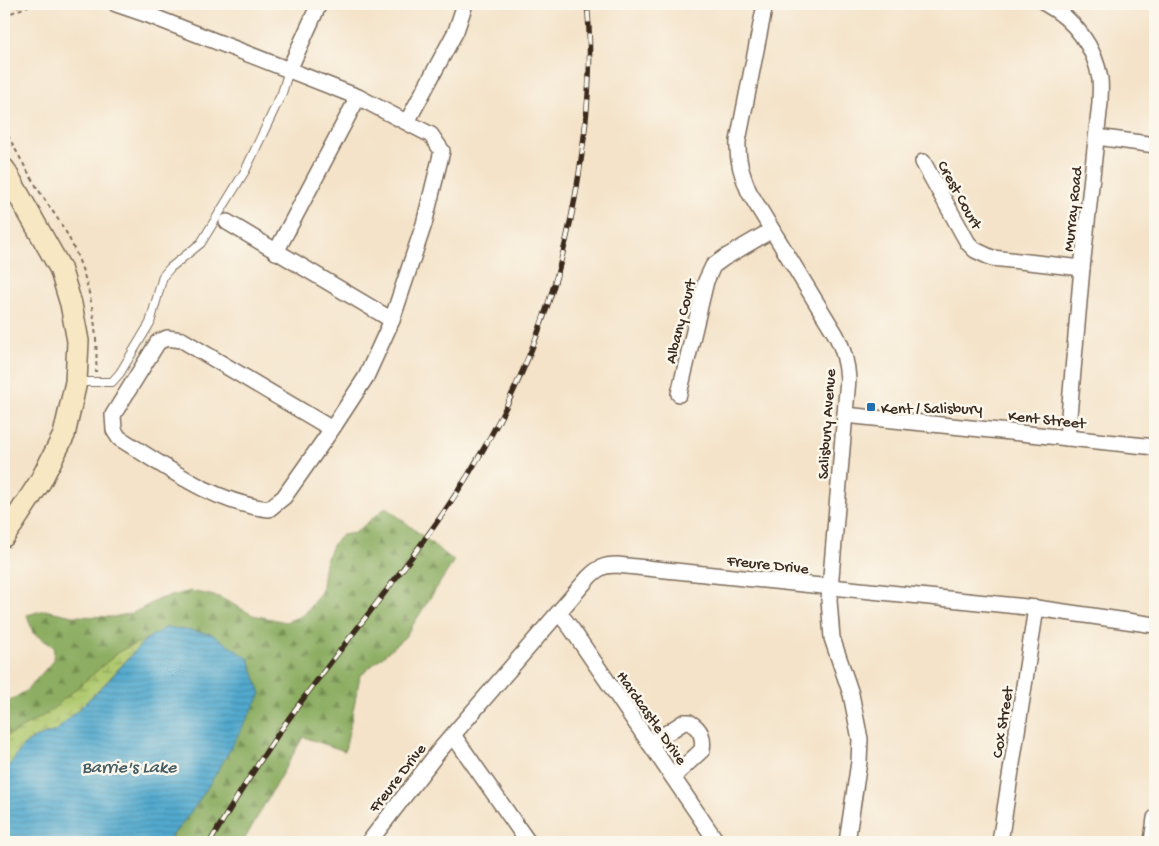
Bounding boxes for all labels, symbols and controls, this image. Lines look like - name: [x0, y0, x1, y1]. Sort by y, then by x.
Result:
- street label: Crest Court: [931, 158, 985, 235]
- street label: Murray Road: [1061, 164, 1089, 253]
- street label: Albany Court: [663, 276, 702, 366]
- street label: Salisbury Avenue: [815, 368, 842, 480]
- marker: Kent / Salisbury: [865, 401, 877, 413]
- place label: Kent / Salisbury: [881, 401, 982, 420]
- street label: Kent Street: [1007, 408, 1088, 435]
- street label: Freure Drive: [725, 553, 810, 580]
- street label: Hardcastle Drive: [611, 668, 690, 770]
- street label: Cox Street: [989, 684, 1020, 760]
- street label: Freure Drive: [365, 740, 432, 818]
- water label: Barrie's Lake: [82, 758, 177, 779]

